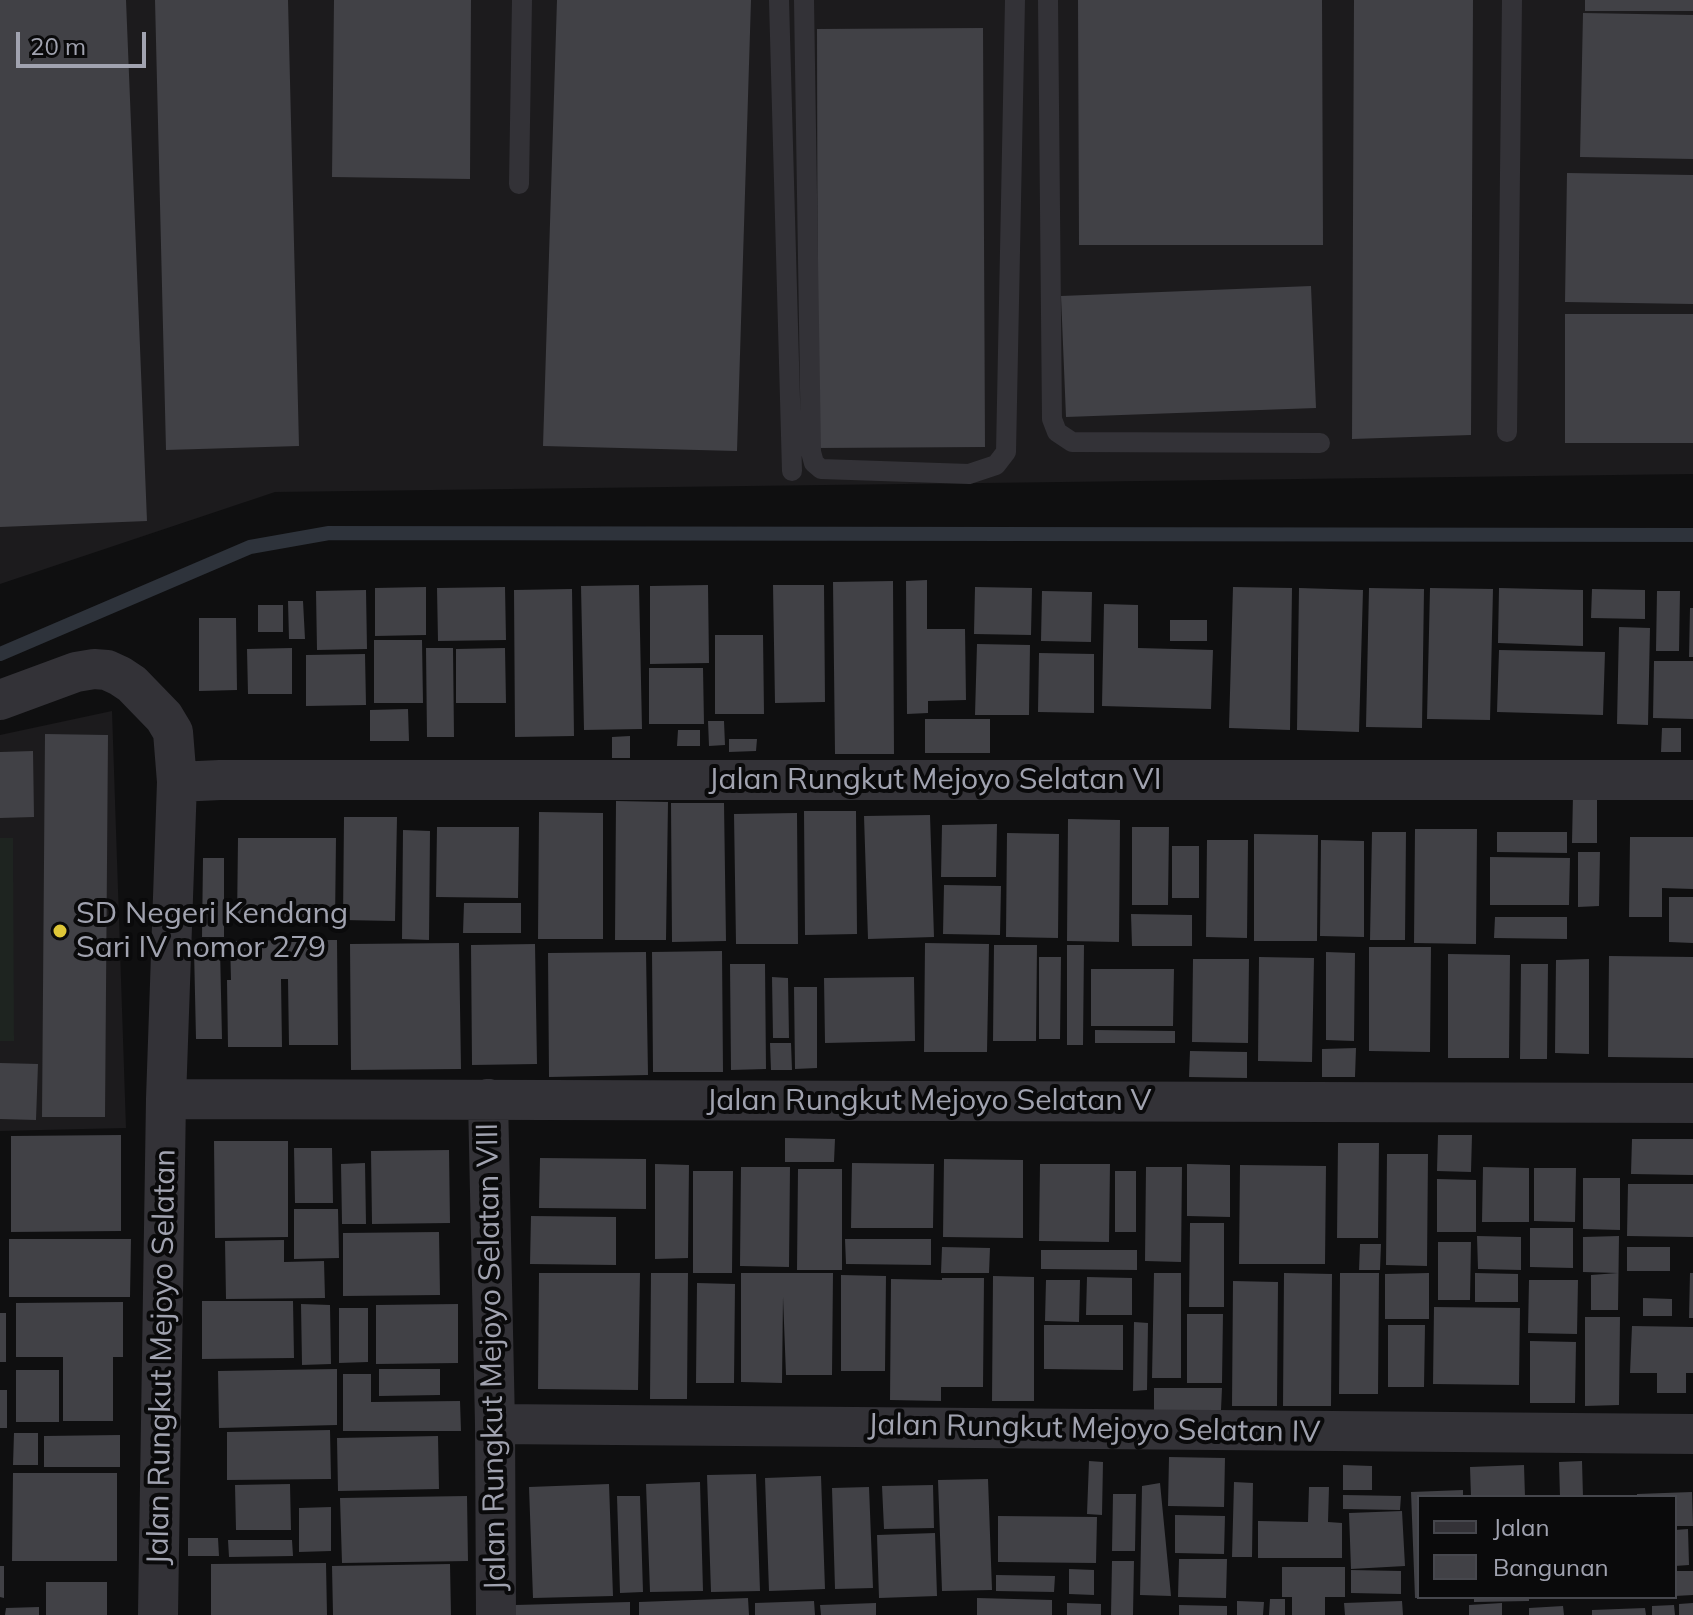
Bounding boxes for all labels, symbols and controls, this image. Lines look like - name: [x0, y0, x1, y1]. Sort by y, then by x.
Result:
- scale bar: [20, 16, 150, 66]
- text: 20 m: [30, 31, 86, 61]
- street label: Jalan Rungkut Mejoyo Selatan VI: [709, 762, 1161, 798]
- place label: SD Negeri Kendang Sari IV nomor 279: [76, 896, 348, 966]
- marker: SD Negeri Kendang Sari IV nomor 279: [51, 922, 69, 940]
- street label: Jalan Rungkut Mejoyo Selatan V: [706, 1083, 1152, 1119]
- street label: Jalan Rungkut Mejoyo Selatan VIII: [470, 1123, 514, 1591]
- street label: Jalan Rungkut Mejoyo Selatan: [140, 1149, 184, 1565]
- street label: Jalan Rungkut Mejoyo Selatan IV: [867, 1407, 1321, 1451]
- legend: [1417, 1495, 1677, 1599]
- text: Jalan: [1493, 1512, 1549, 1542]
- text: Bangunan: [1493, 1552, 1609, 1582]

